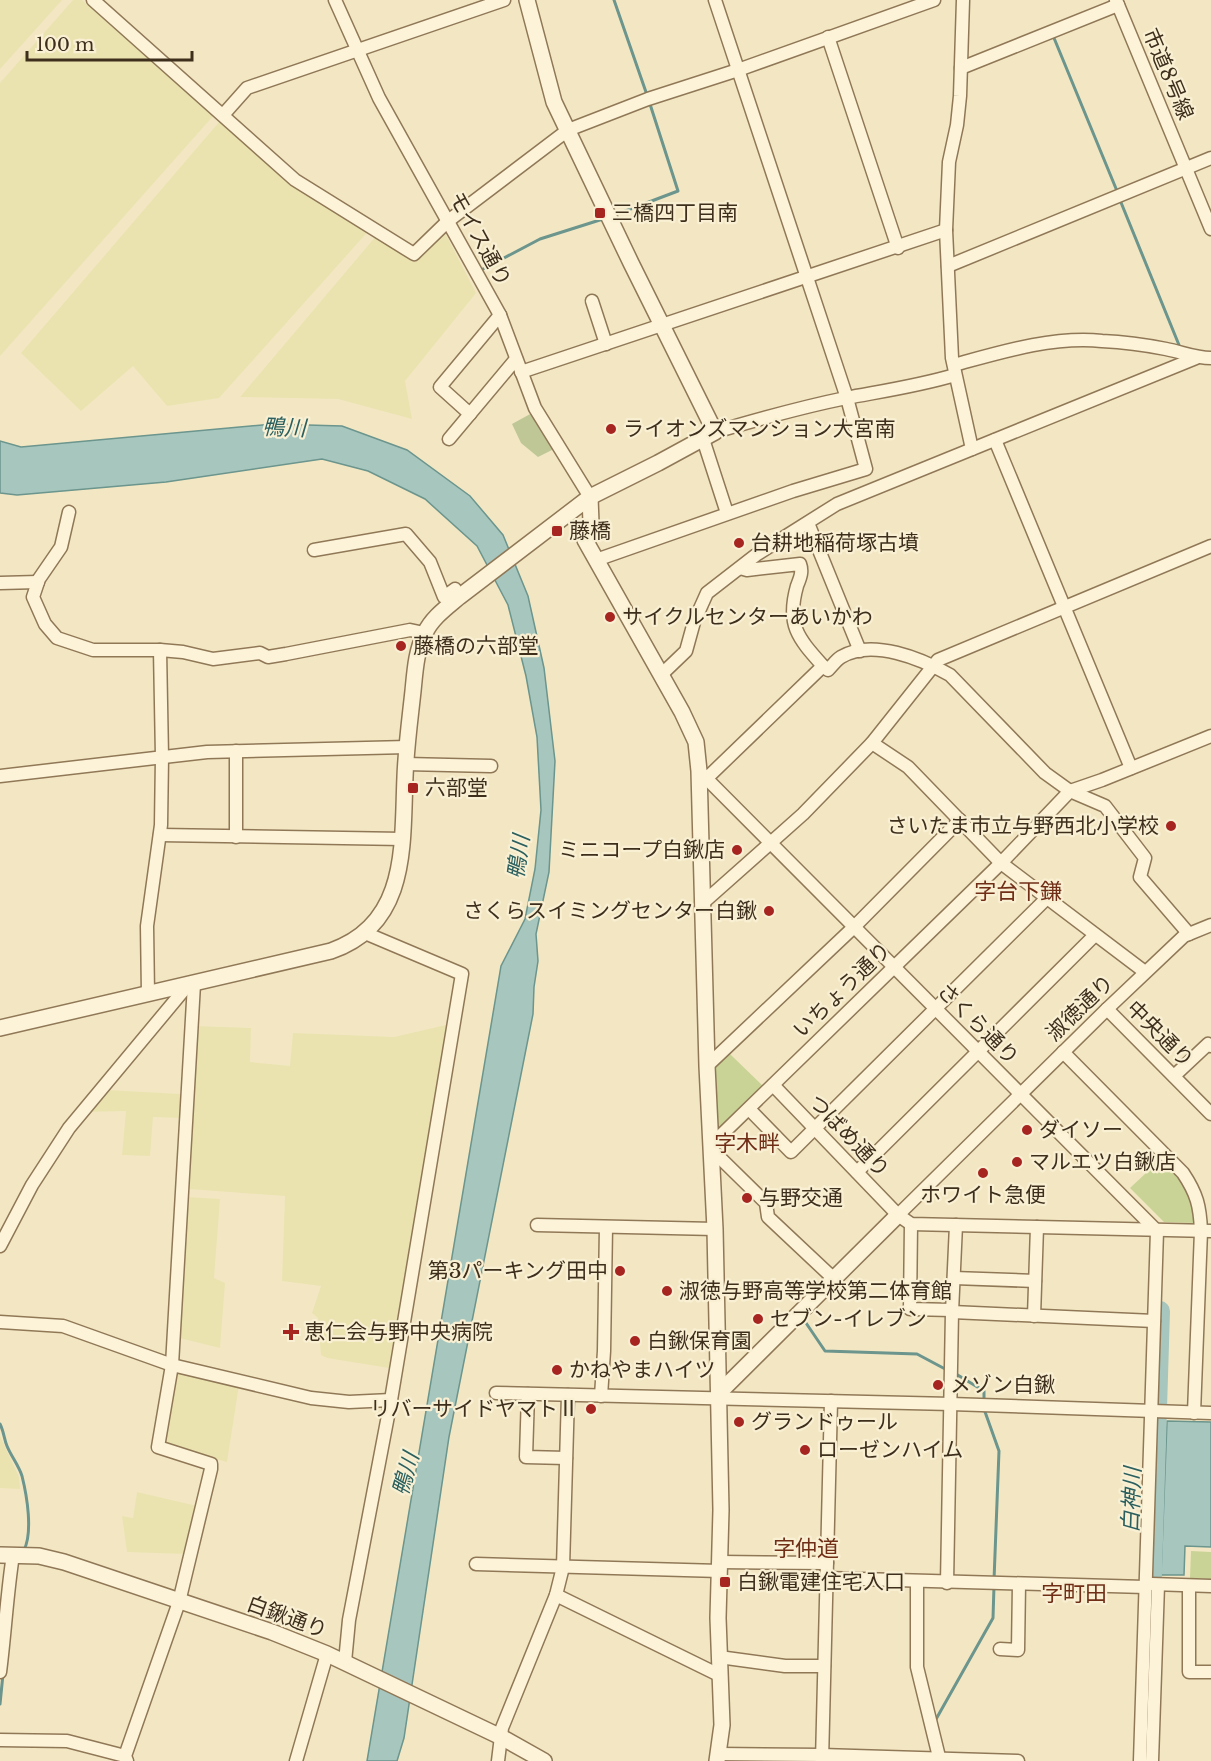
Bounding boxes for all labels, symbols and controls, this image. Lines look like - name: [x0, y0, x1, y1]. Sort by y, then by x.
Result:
- scale bar: [27, 24, 192, 62]
- street label: 市道8号線: [1137, 24, 1199, 124]
- text: 100 m: [36, 34, 94, 56]
- street label: モイス通り: [443, 187, 517, 291]
- place label: 三橋四丁目南: [612, 200, 738, 226]
- marker: 三橋四丁目南: [593, 206, 607, 220]
- water label: 鴨川: [262, 413, 308, 442]
- place label: ライオンズマンション大宮南: [623, 416, 896, 442]
- marker: ライオンズマンション大宮南: [604, 422, 618, 436]
- place label: 藤橋: [569, 518, 611, 544]
- marker: 藤橋: [550, 524, 564, 538]
- place label: 台耕地稲荷塚古墳: [751, 530, 919, 556]
- marker: 台耕地稲荷塚古墳: [732, 536, 746, 550]
- place label: サイクルセンターあいかわ: [622, 604, 873, 630]
- marker: サイクルセンターあいかわ: [603, 610, 617, 624]
- place label: 藤橋の六部堂: [413, 633, 539, 659]
- marker: 藤橋の六部堂: [394, 639, 408, 653]
- place label: 六部堂: [425, 775, 488, 801]
- marker: 六部堂: [406, 781, 420, 795]
- place label: さいたま市立与野西北小学校: [887, 813, 1159, 839]
- marker: さいたま市立与野西北小学校: [1164, 819, 1178, 833]
- water label: 鴨川: [502, 831, 535, 881]
- place label: ミニコープ白鍬店: [558, 837, 725, 863]
- marker: ミニコープ白鍬店: [730, 843, 744, 857]
- district label: 字台下鎌: [974, 878, 1062, 905]
- place label: さくらスイミングセンター白鍬: [463, 898, 757, 924]
- marker: さくらスイミングセンター白鍬: [762, 904, 776, 918]
- street label: いちょう通り: [788, 937, 896, 1043]
- street label: 淑徳通り: [1041, 969, 1119, 1047]
- street label: さくら通り: [932, 978, 1024, 1070]
- street label: 中央通り: [1121, 995, 1199, 1073]
- street label: つばめ通り: [803, 1089, 895, 1183]
- place label: ダイソー: [1039, 1117, 1123, 1143]
- marker: ダイソー: [1020, 1123, 1034, 1137]
- district label: 字木畔: [714, 1130, 780, 1157]
- place label: マルエツ白鍬店: [1029, 1149, 1176, 1175]
- marker: マルエツ白鍬店: [1010, 1155, 1024, 1169]
- marker: ホワイト急便: [976, 1166, 990, 1180]
- place label: ホワイト急便: [920, 1182, 1046, 1208]
- place label: 与野交通: [759, 1185, 843, 1211]
- marker: 与野交通: [740, 1191, 754, 1205]
- place label: 第3パーキング田中: [428, 1258, 608, 1284]
- marker: 第3パーキング田中: [613, 1264, 627, 1278]
- place label: 淑徳与野高等学校第二体育館: [679, 1278, 952, 1304]
- marker: 淑徳与野高等学校第二体育館: [660, 1284, 674, 1298]
- place label: セブン-イレブン: [770, 1306, 927, 1332]
- marker: セブン-イレブン: [751, 1312, 765, 1326]
- place label: 恵仁会与野中央病院: [304, 1319, 493, 1345]
- marker: 恵仁会与野中央病院: [282, 1323, 300, 1341]
- place label: 白鍬保育園: [647, 1328, 752, 1354]
- marker: 白鍬保育園: [628, 1334, 642, 1348]
- place label: かねやまハイツ: [569, 1357, 716, 1383]
- marker: かねやまハイツ: [550, 1363, 564, 1377]
- place label: メゾン白鍬: [950, 1372, 1055, 1398]
- marker: メゾン白鍬: [931, 1378, 945, 1392]
- place label: リバーサイドヤマトⅡ: [369, 1396, 579, 1422]
- marker: リバーサイドヤマトⅡ: [584, 1402, 598, 1416]
- place label: グランドゥール: [751, 1409, 898, 1435]
- marker: グランドゥール: [732, 1415, 746, 1429]
- place label: ローゼンハイム: [817, 1437, 963, 1463]
- marker: ローゼンハイム: [798, 1443, 812, 1457]
- water label: 鴨川: [386, 1447, 425, 1499]
- water label: 白神川: [1117, 1465, 1146, 1533]
- district label: 字仲道: [773, 1535, 839, 1562]
- place label: 白鍬電建住宅入口: [737, 1569, 905, 1595]
- marker: 白鍬電建住宅入口: [718, 1575, 732, 1589]
- district label: 字町田: [1041, 1580, 1107, 1607]
- street label: 白鍬通り: [243, 1590, 331, 1644]

